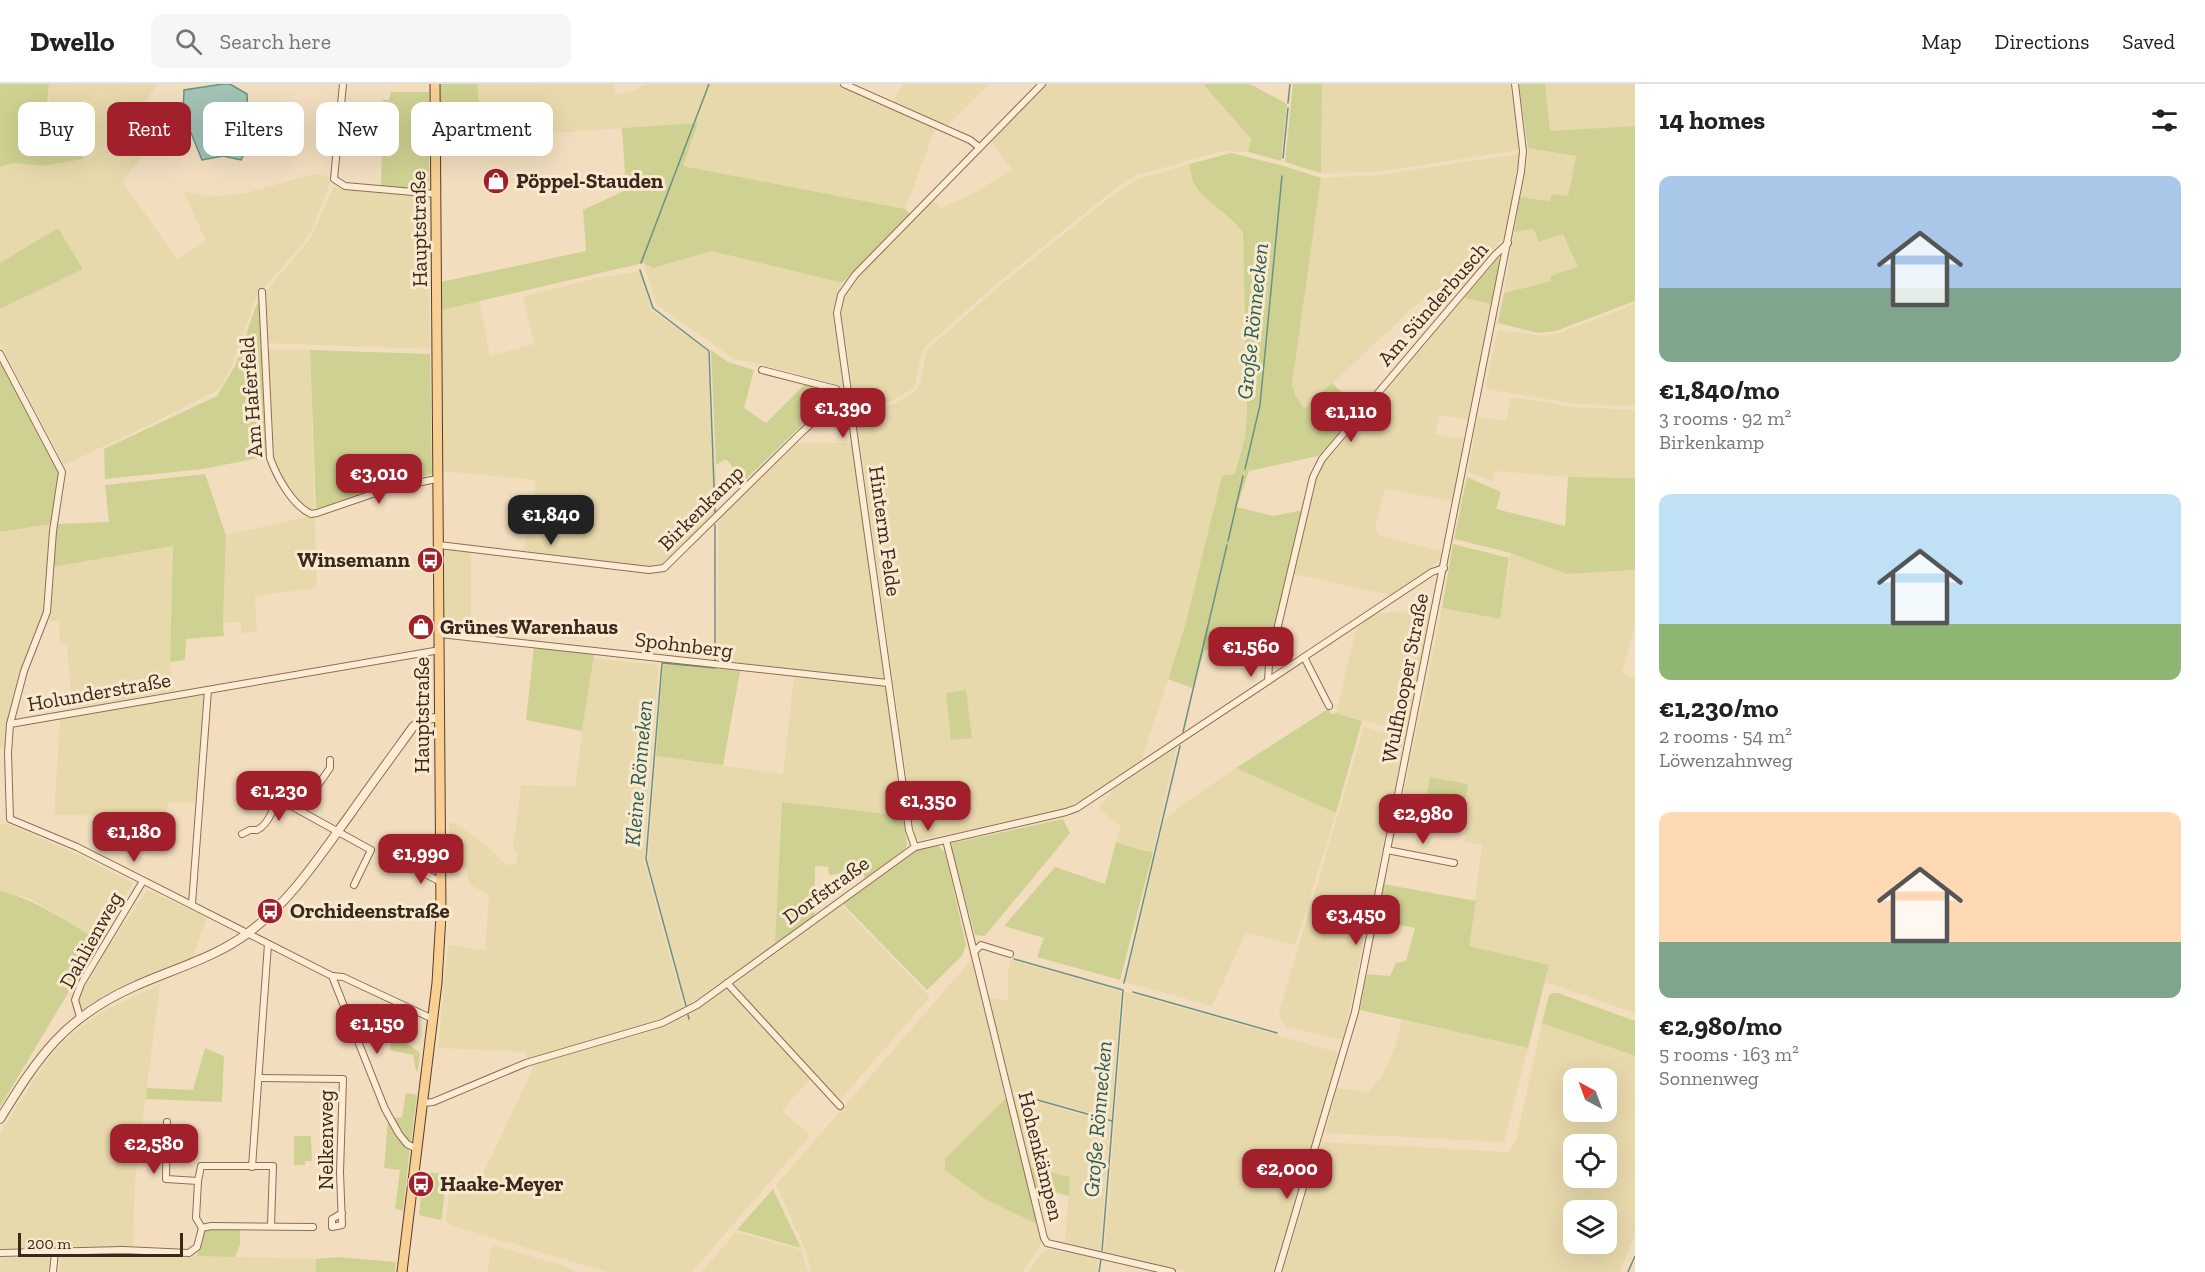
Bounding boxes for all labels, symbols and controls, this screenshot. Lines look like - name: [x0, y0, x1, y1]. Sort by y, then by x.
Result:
- search box: [151, 14, 571, 68]
- text: Dwello: [30, 25, 115, 58]
- icon: search: [172, 25, 205, 58]
- text: Search here: [220, 28, 331, 55]
- text: Map: [1922, 29, 1962, 54]
- text: Directions: [1995, 29, 2089, 54]
- text: Saved: [2122, 29, 2175, 54]
- chip: Buy: [18, 102, 95, 156]
- chip: Rent: [107, 102, 191, 156]
- chip: Filters: [203, 102, 304, 156]
- chip: New: [316, 102, 399, 156]
- chip: Apartment: [411, 102, 553, 156]
- text: 14 homes: [1659, 104, 1765, 136]
- icon: filters: [2148, 104, 2181, 137]
- shop icon: Pöppel-Stauden: [481, 166, 511, 196]
- place label: Pöppel-Stauden: [516, 168, 664, 193]
- street label: Hauptstraße: [405, 170, 432, 287]
- icon: home: [1866, 215, 1974, 323]
- street label: Am Sünderbusch: [1372, 237, 1493, 371]
- water label: Große Rönnecken: [1231, 242, 1274, 401]
- street label: Am Haferfeld: [234, 335, 267, 458]
- text: €1,840/mo: [1659, 374, 1780, 406]
- pin: €1,390: [794, 388, 892, 439]
- pin: €1,110: [1302, 392, 1400, 443]
- text: €1,390: [814, 395, 872, 419]
- text: €1,110: [1325, 399, 1377, 423]
- text: 3 rooms · 92 m²: [1659, 406, 1791, 430]
- text: Birkenkamp: [1659, 430, 1764, 454]
- pin: €3,010: [330, 454, 428, 505]
- street label: Birkenkamp: [653, 460, 749, 556]
- text: €3,010: [350, 461, 408, 485]
- street label: Hinterm Felde: [864, 464, 907, 598]
- pin: €1,840: [502, 495, 600, 546]
- text: €1,840: [522, 502, 580, 526]
- icon: home: [1866, 533, 1974, 641]
- bus stop icon: Winsemann: [415, 545, 445, 575]
- place label: Winsemann: [297, 547, 411, 572]
- street label: Wulfhooper Straße: [1376, 591, 1433, 765]
- shop icon: Grünes Warenhaus: [406, 612, 436, 642]
- place label: Grünes Warenhaus: [440, 614, 619, 639]
- street label: Spohnberg: [634, 626, 735, 663]
- pin: €1,560: [1202, 627, 1300, 678]
- text: €1,560: [1222, 634, 1280, 658]
- street label: Hauptstraße: [409, 657, 434, 773]
- street label: Holunderstraße: [25, 667, 173, 716]
- text: €1,230/mo: [1659, 692, 1779, 724]
- water label: Kleine Rönneken: [619, 699, 658, 847]
- text: 2 rooms · 54 m²: [1659, 724, 1792, 748]
- text: Löwenzahnweg: [1659, 748, 1793, 772]
- pin: €1,230: [230, 771, 328, 822]
- text: €1,230: [250, 778, 308, 802]
- pin: €1,350: [879, 781, 977, 832]
- text: €1,350: [900, 788, 956, 812]
- pin: €2,980: [1374, 794, 1472, 845]
- text: €2,980: [1393, 801, 1453, 825]
- pin: €1,180: [85, 812, 183, 863]
- text: €1,180: [107, 819, 161, 843]
- pin: €1,990: [372, 834, 470, 885]
- text: €1,990: [392, 841, 450, 865]
- street label: Dorfstraße: [778, 850, 874, 929]
- icon: home: [1866, 851, 1974, 959]
- street label: Dahlienweg: [54, 887, 128, 993]
- pin: €3,450: [1307, 895, 1405, 946]
- bus stop icon: Orchideenstraße: [255, 896, 285, 926]
- place label: Orchideenstraße: [290, 898, 450, 923]
- text: €3,450: [1326, 902, 1386, 926]
- pin: €1,150: [328, 1004, 426, 1055]
- text: €2,980/mo: [1659, 1010, 1782, 1042]
- text: €1,150: [350, 1011, 404, 1035]
- water label: Große Rönnecken: [1077, 1040, 1118, 1198]
- text: 5 rooms · 163 m²: [1659, 1042, 1799, 1066]
- text: Sonnenweg: [1659, 1066, 1759, 1090]
- north arrow: [1563, 1068, 1617, 1122]
- map controls: [1563, 1068, 1617, 1254]
- street label: Hohenkämpen: [1013, 1089, 1070, 1223]
- street label: Nelkenweg: [313, 1090, 338, 1190]
- pin: €2,580: [105, 1124, 203, 1175]
- text: €2,580: [124, 1131, 184, 1155]
- button: locate: [1563, 1134, 1617, 1188]
- pin: €2,000: [1238, 1149, 1336, 1200]
- text: €2,000: [1256, 1156, 1318, 1180]
- bus stop icon: Haake-Meyer: [406, 1169, 436, 1199]
- place label: Haake-Meyer: [440, 1171, 564, 1196]
- button: layers: [1563, 1200, 1617, 1254]
- scale bar: [18, 1230, 183, 1258]
- text: 200 m: [27, 1234, 71, 1253]

